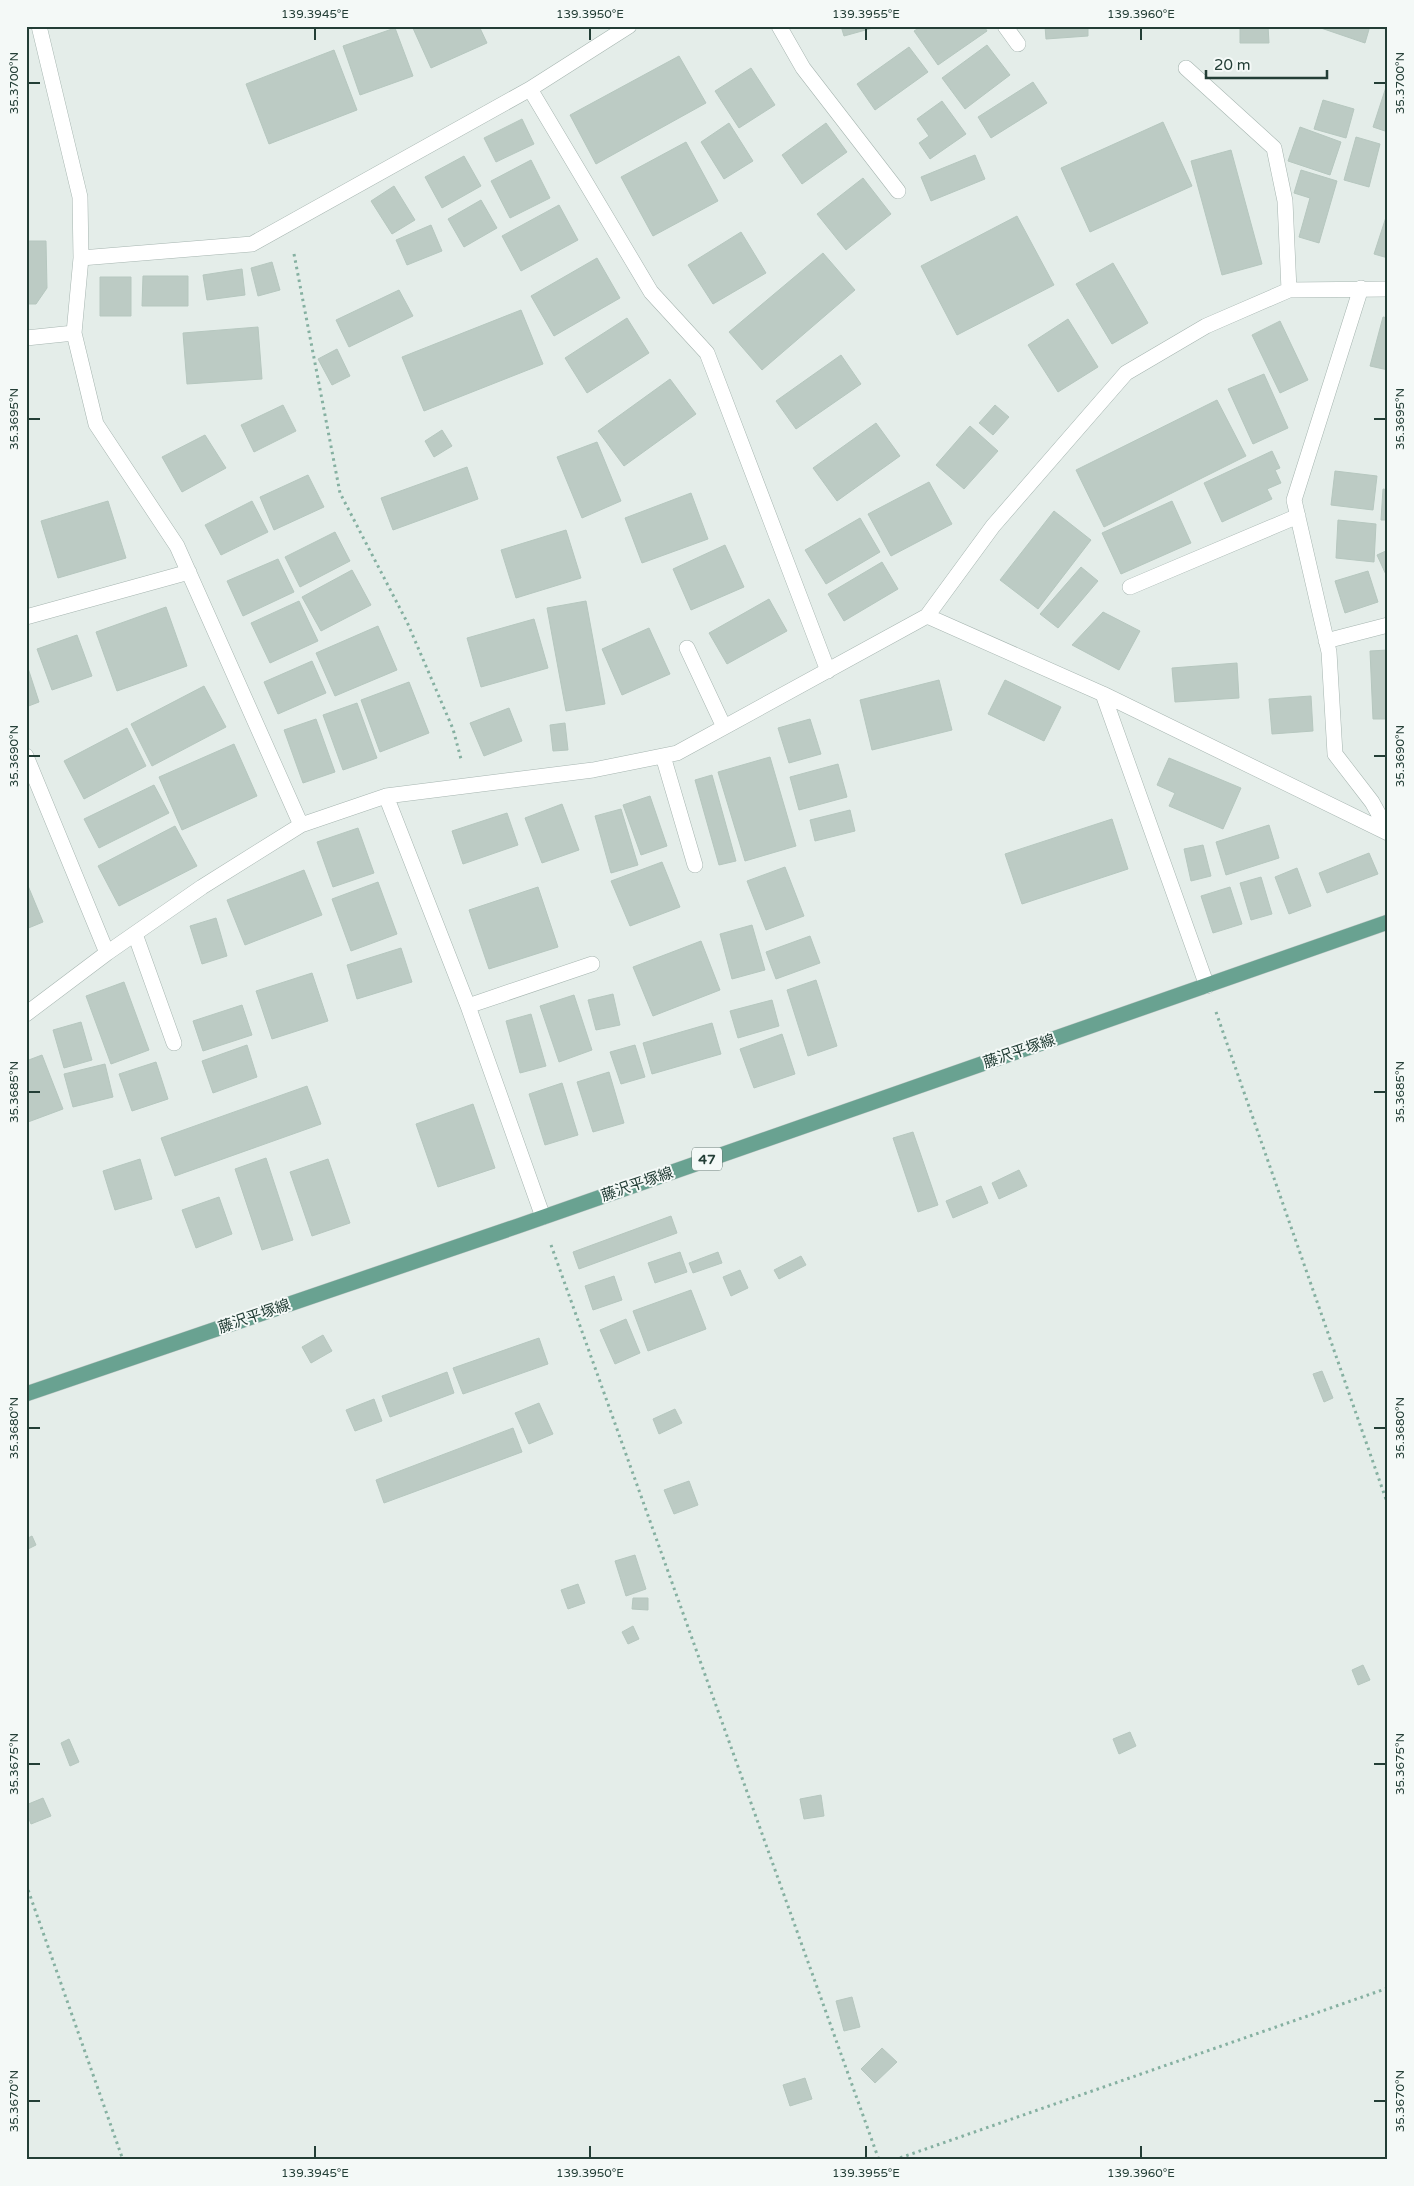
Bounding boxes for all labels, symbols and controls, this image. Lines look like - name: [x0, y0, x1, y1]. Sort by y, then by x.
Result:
- text: 139.3945°E: [281, 7, 349, 21]
- text: 139.3950°E: [556, 7, 624, 21]
- text: 139.3955°E: [832, 7, 900, 21]
- text: 139.3960°E: [1107, 7, 1175, 21]
- scale bar: [1206, 48, 1328, 80]
- text: 35.3700°N: [7, 52, 21, 114]
- text: 35.3700°N: [1393, 52, 1407, 114]
- text: 20 m: [1214, 56, 1251, 74]
- text: 35.3695°N: [7, 388, 21, 450]
- text: 35.3695°N: [1393, 388, 1407, 450]
- text: 35.3690°N: [7, 725, 21, 787]
- text: 35.3690°N: [1393, 725, 1407, 787]
- street label: 藤沢平塚線: [981, 1030, 1057, 1072]
- text: 35.3685°N: [7, 1061, 21, 1123]
- text: 35.3685°N: [1393, 1061, 1407, 1123]
- road number: 47: [692, 1148, 722, 1170]
- street label: 藤沢平塚線: [599, 1163, 675, 1205]
- street label: 藤沢平塚線: [216, 1295, 292, 1337]
- text: 35.3680°N: [7, 1397, 21, 1459]
- text: 35.3680°N: [1393, 1397, 1407, 1459]
- text: 35.3675°N: [7, 1733, 21, 1795]
- text: 35.3675°N: [1393, 1733, 1407, 1795]
- text: 35.3670°N: [7, 2070, 21, 2132]
- text: 35.3670°N: [1393, 2070, 1407, 2132]
- text: 139.3945°E: [281, 2166, 349, 2180]
- text: 139.3950°E: [556, 2166, 624, 2180]
- text: 139.3955°E: [832, 2166, 900, 2180]
- text: 139.3960°E: [1107, 2166, 1175, 2180]

